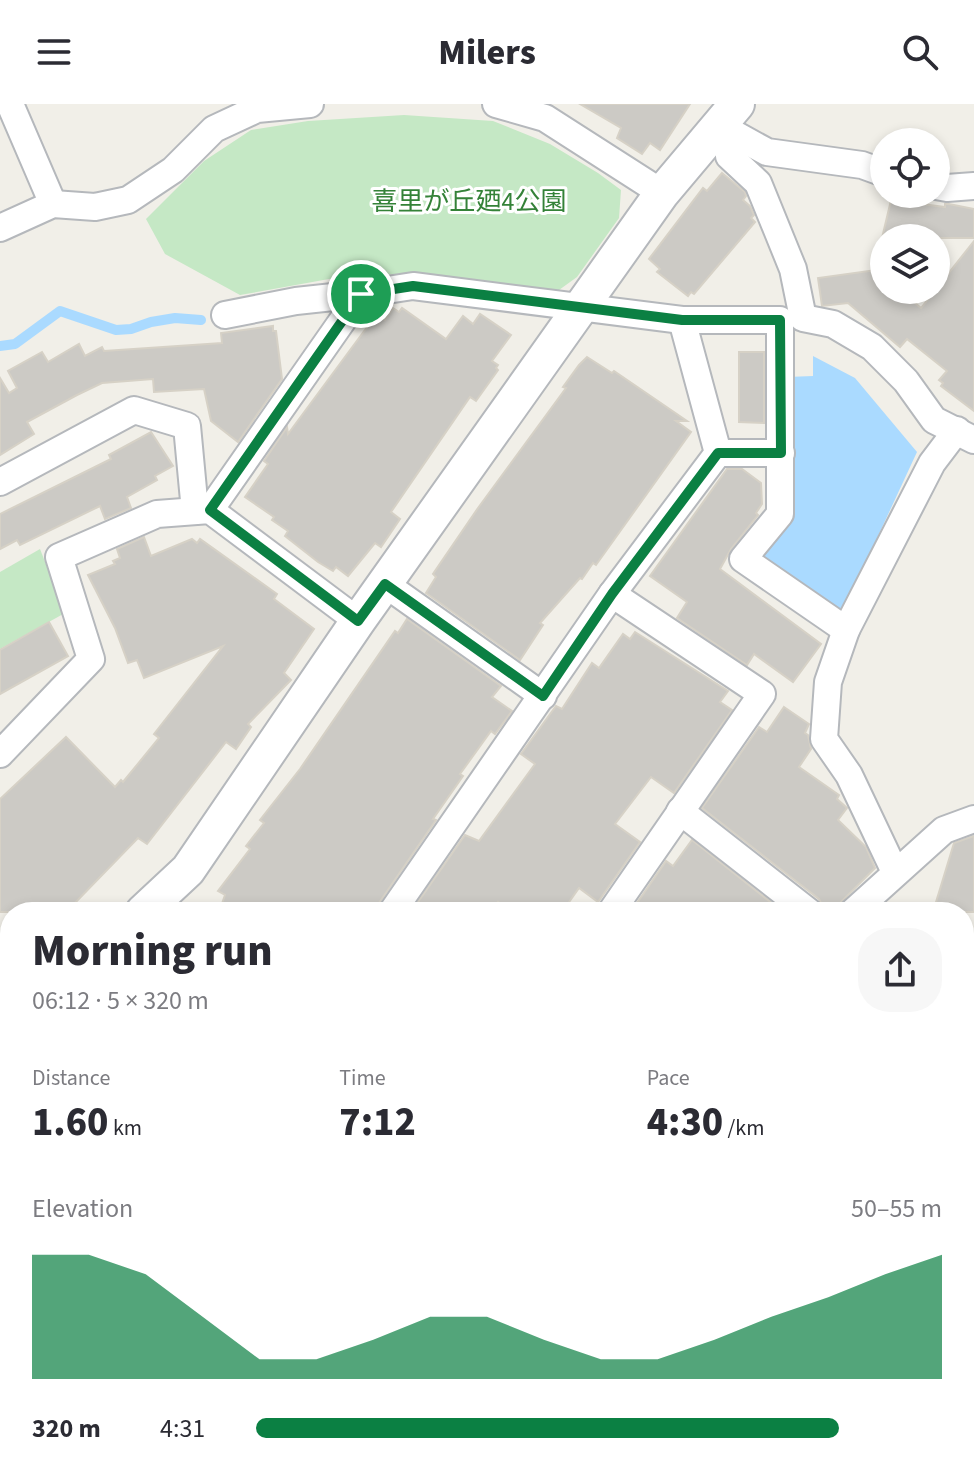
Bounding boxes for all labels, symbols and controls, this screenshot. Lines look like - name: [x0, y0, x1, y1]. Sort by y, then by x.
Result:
- text: Milers: [438, 27, 536, 78]
- icon: menu: [32, 30, 76, 74]
- icon: search: [898, 30, 942, 74]
- map controls: [870, 128, 950, 304]
- button: locate: [870, 128, 950, 208]
- park label: 喜里が丘廼4公園: [372, 183, 566, 220]
- button: layers: [870, 224, 950, 304]
- pin: [327, 260, 395, 328]
- icon: arrive: [339, 272, 383, 316]
- text: Morning run: [32, 920, 273, 983]
- button: share: [858, 928, 942, 1012]
- text: 06:12 · 5 × 320 m: [32, 982, 209, 1019]
- text: Distance: [32, 1062, 110, 1094]
- text: Time: [339, 1062, 386, 1094]
- text: Pace: [647, 1062, 690, 1094]
- text: 1.60: [32, 1094, 108, 1151]
- text: 7:12: [339, 1094, 416, 1151]
- text: 4:30: [647, 1094, 723, 1151]
- text: km: [108, 1112, 142, 1144]
- text: /km: [723, 1112, 764, 1144]
- text: Elevation: [32, 1190, 133, 1227]
- text: 50–55 m: [851, 1190, 942, 1227]
- text: 320 m: [32, 1410, 101, 1447]
- text: 4:31: [160, 1410, 205, 1447]

